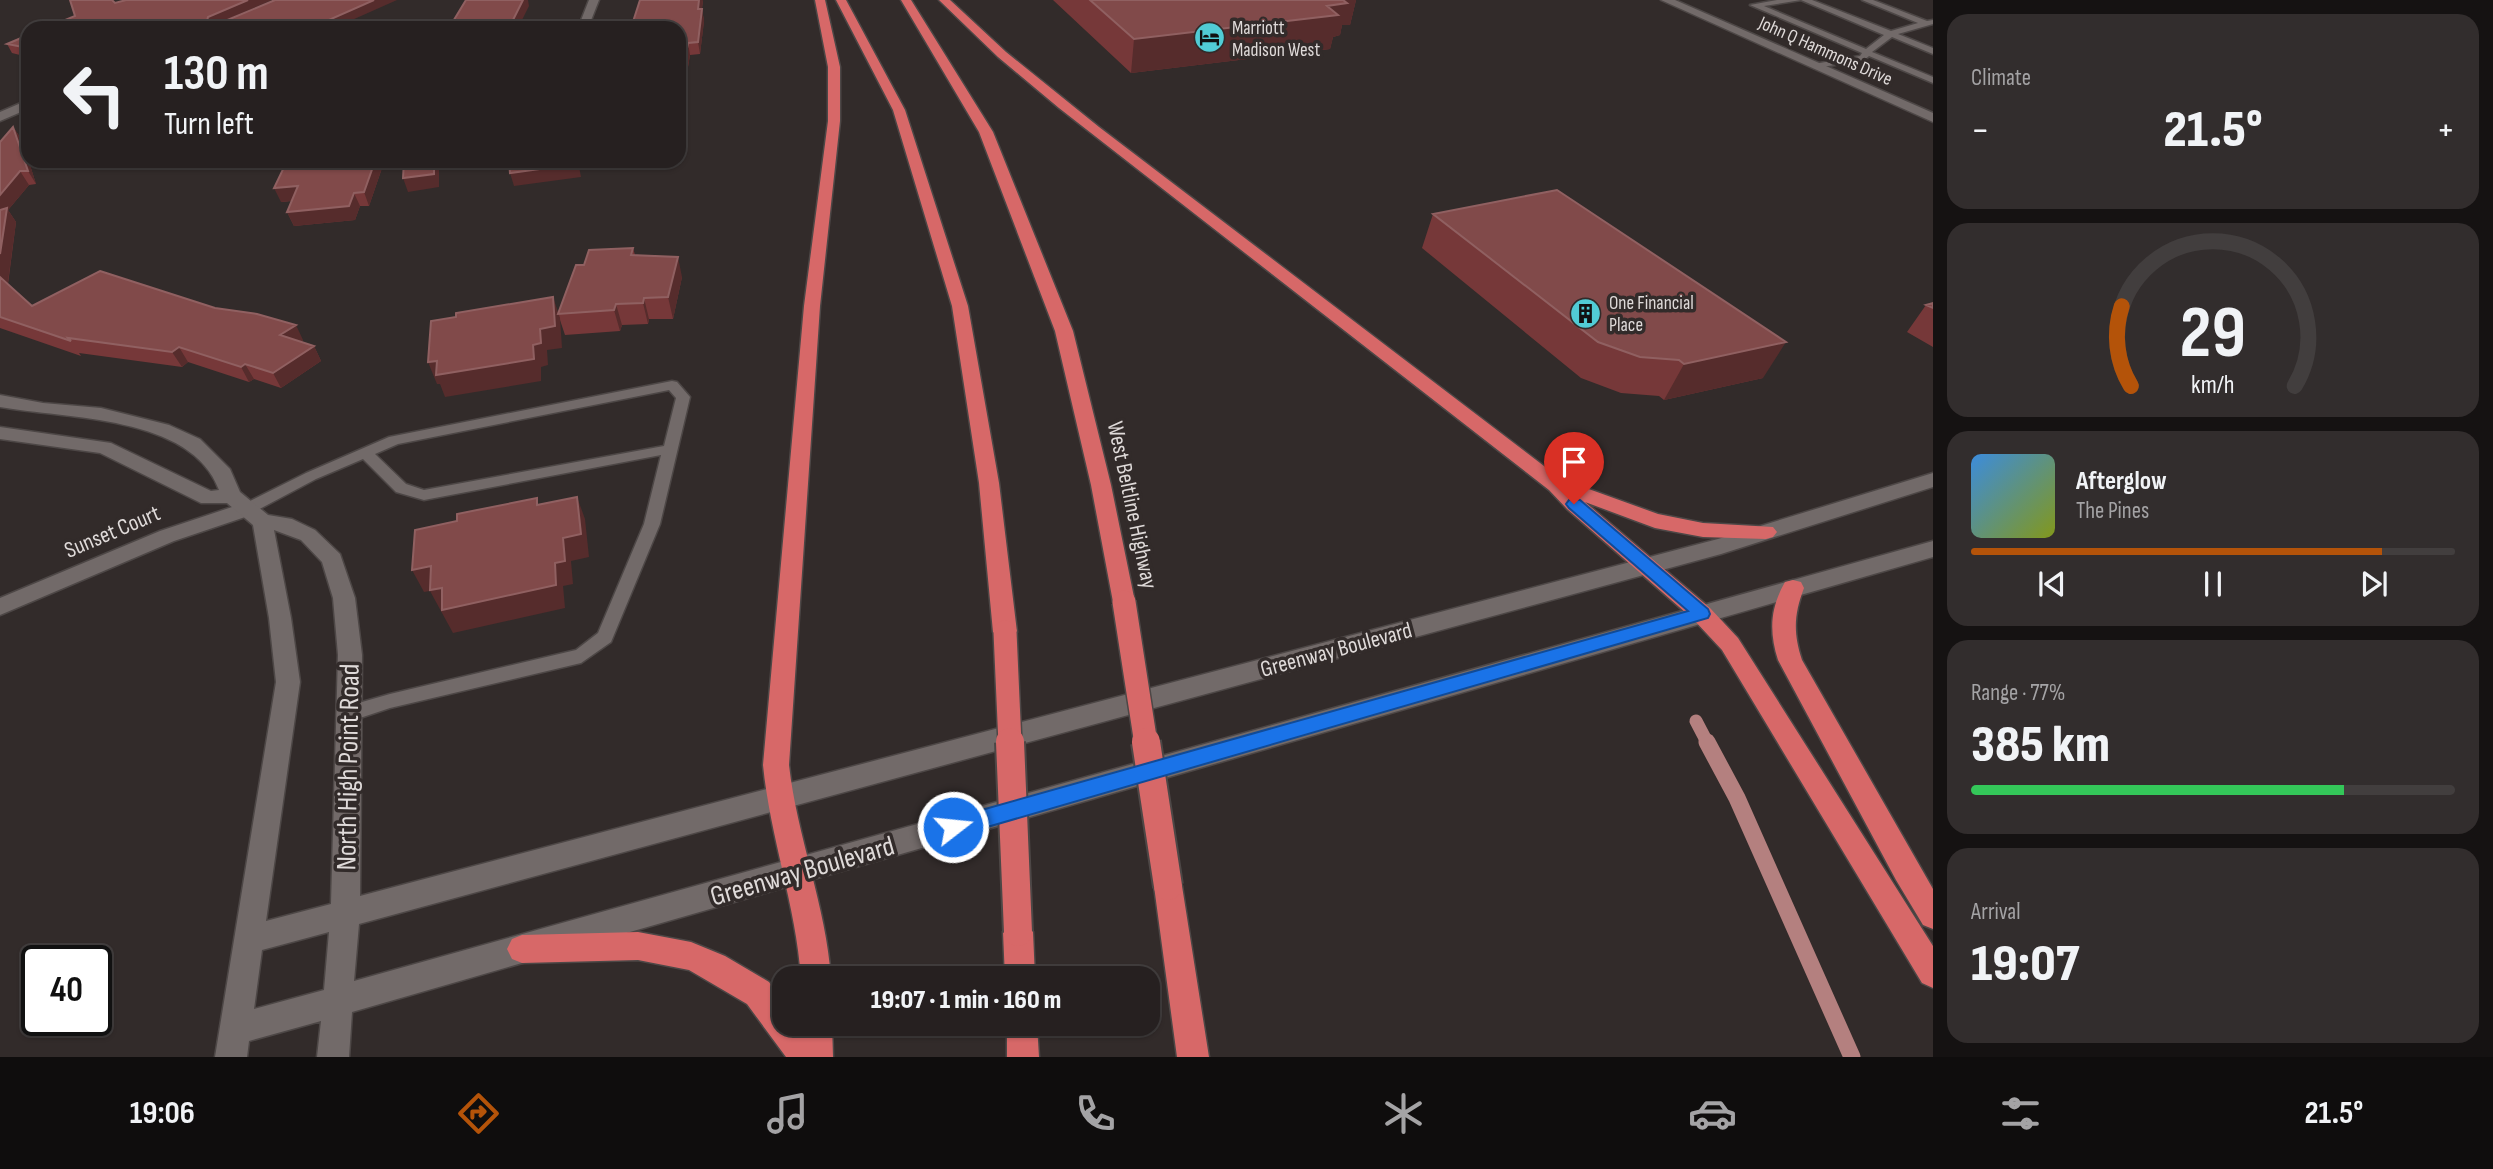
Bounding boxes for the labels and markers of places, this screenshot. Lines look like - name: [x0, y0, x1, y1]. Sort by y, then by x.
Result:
- place label: Marriott Madison West: [1232, 17, 1320, 62]
- hotel icon: Marriott Madison West: [1192, 21, 1226, 55]
- place label: One Financial Place: [1609, 292, 1694, 337]
- building icon: One Financial Place: [1569, 296, 1603, 330]
- pin: [1544, 432, 1604, 504]

